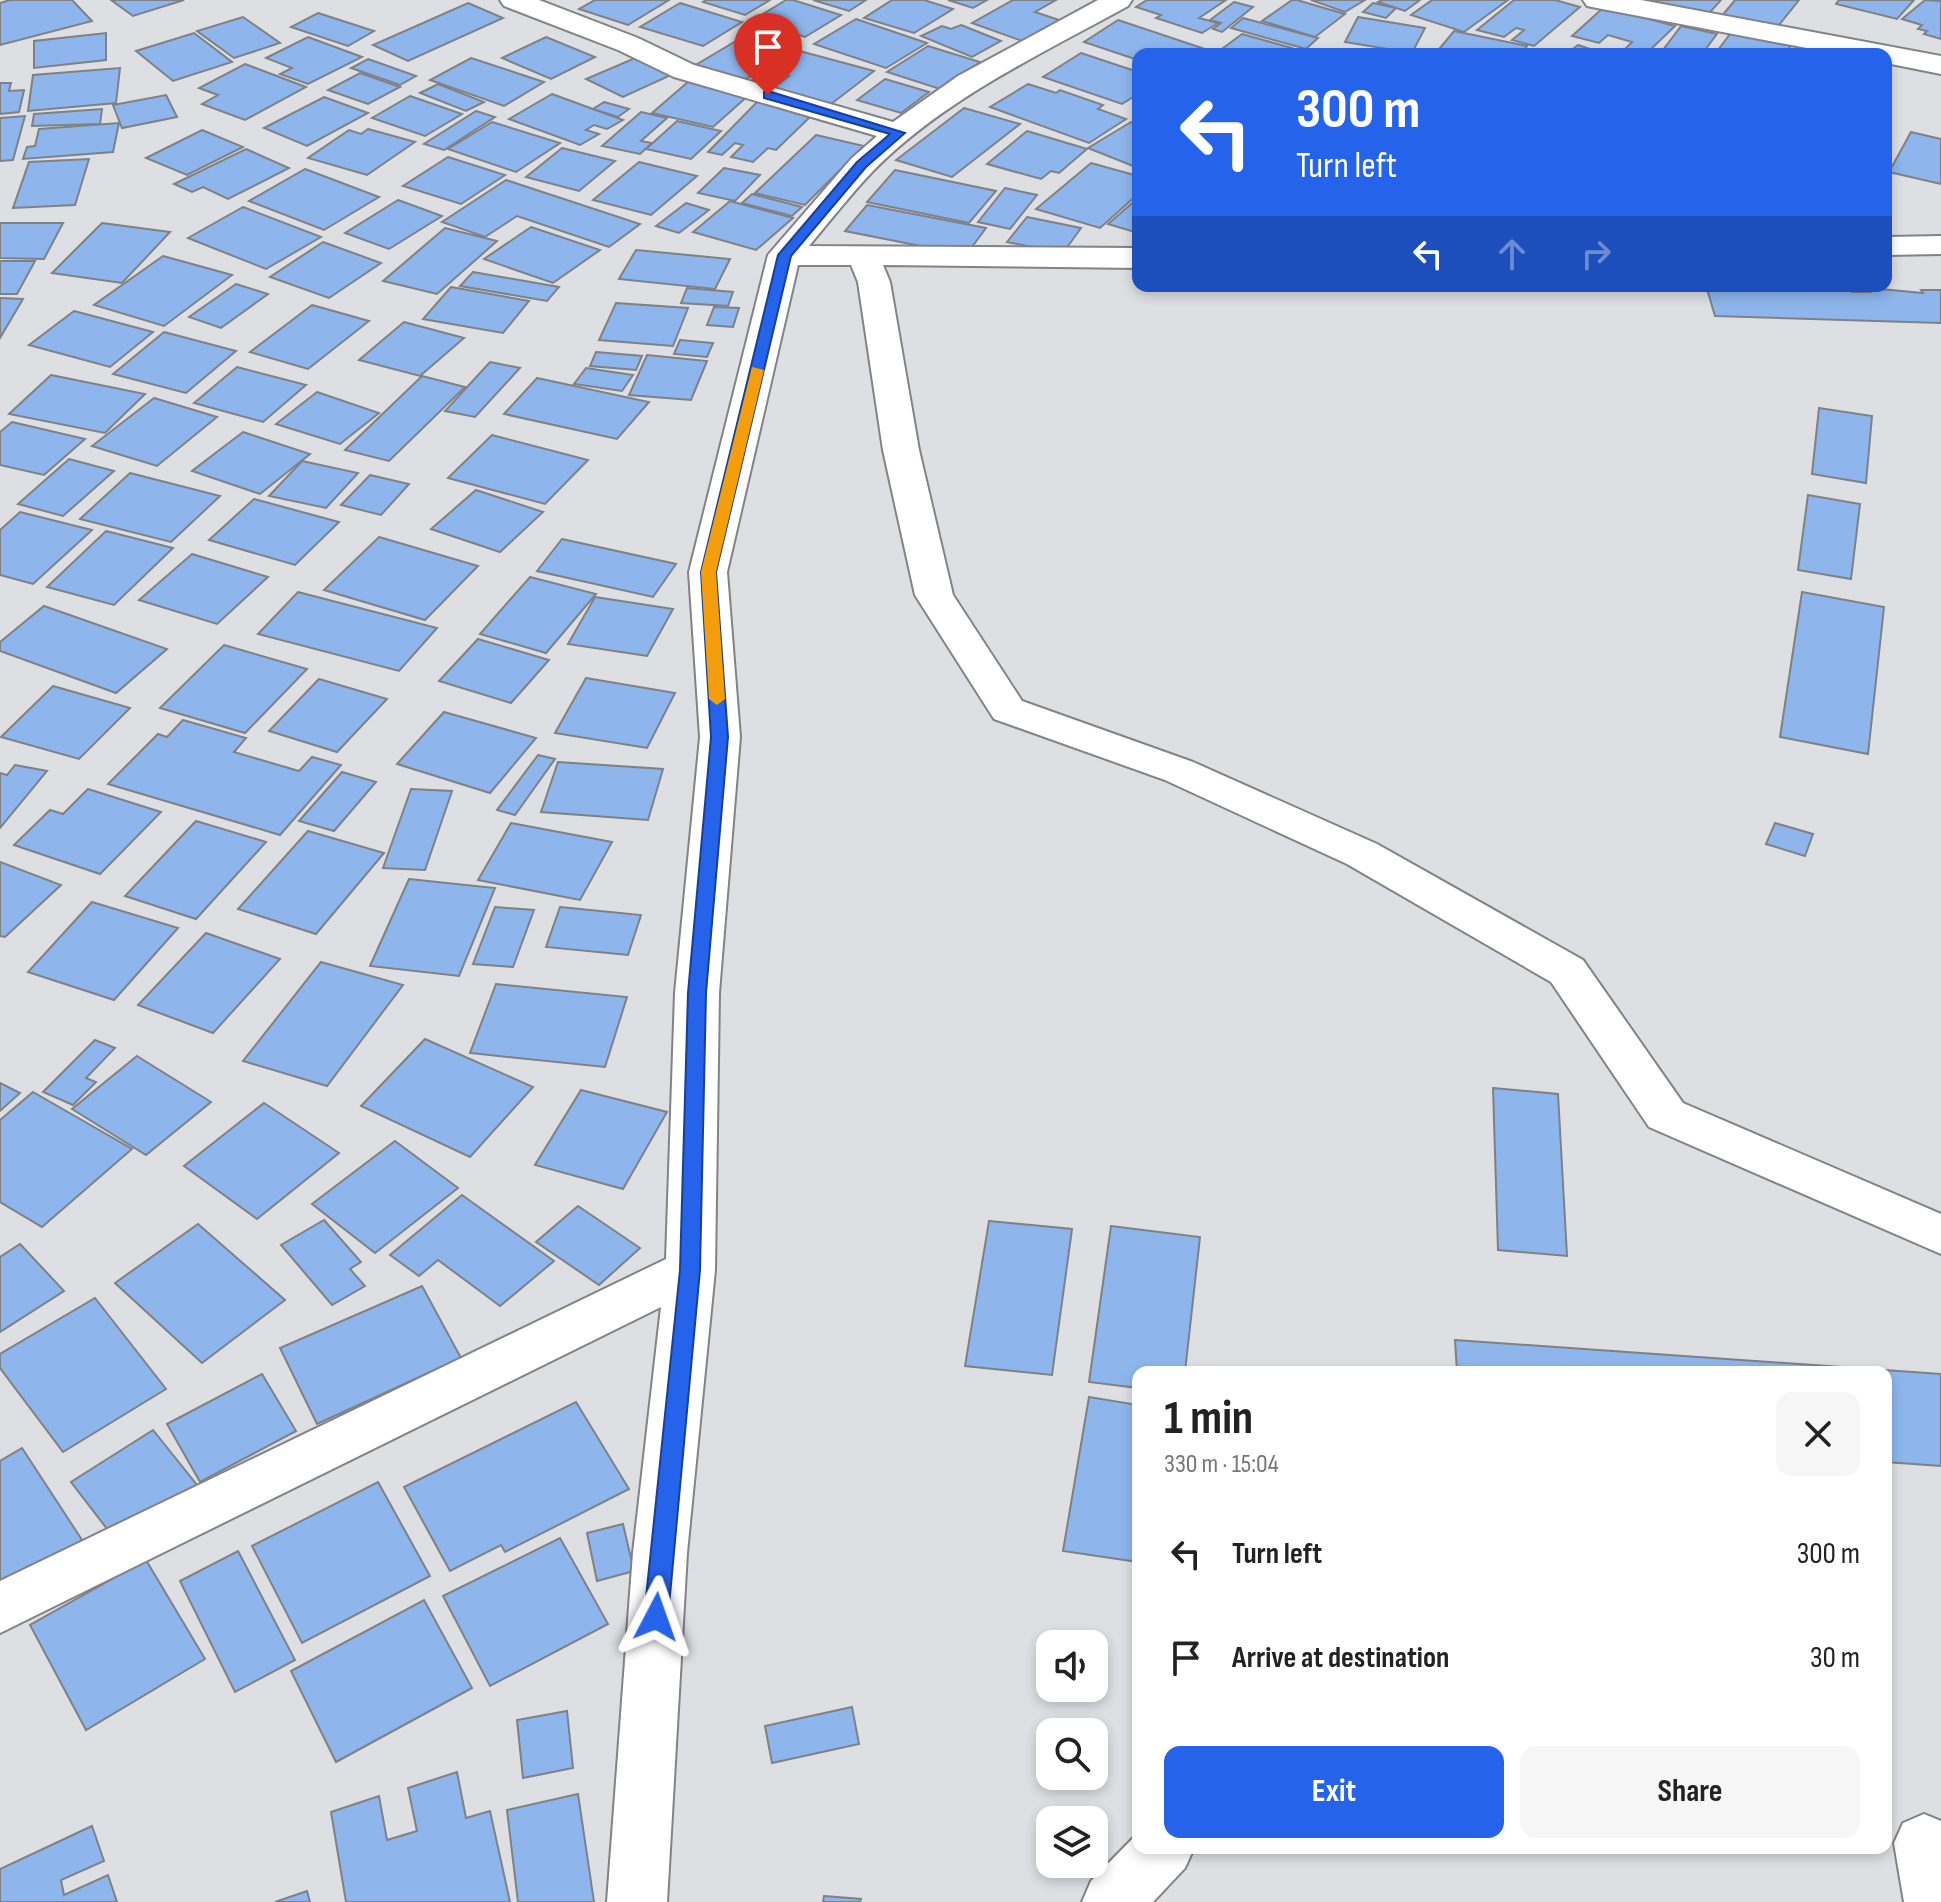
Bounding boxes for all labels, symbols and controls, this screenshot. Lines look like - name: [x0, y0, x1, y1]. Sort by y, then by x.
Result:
- pin: [734, 13, 802, 95]
- icon: arrive: [746, 25, 790, 69]
- text: 300 m: [1296, 77, 1420, 144]
- icon: left: [1164, 80, 1268, 184]
- text: Turn left: [1296, 145, 1397, 188]
- icon: left: [1406, 232, 1450, 276]
- icon: ahead: [1490, 232, 1534, 276]
- icon: right: [1574, 232, 1618, 276]
- text: 1 min: [1164, 1390, 1253, 1447]
- button: close: [1776, 1392, 1860, 1476]
- text: 330 m · 15:04: [1164, 1449, 1279, 1480]
- icon: left: [1164, 1532, 1208, 1576]
- text: Turn left: [1232, 1536, 1322, 1572]
- text: 300 m: [1797, 1536, 1860, 1572]
- position arrow: [614, 1575, 698, 1659]
- map controls: [1036, 1630, 1108, 1878]
- button: sound: [1036, 1630, 1108, 1702]
- icon: arrive: [1164, 1636, 1208, 1680]
- text: Arrive at destination: [1232, 1640, 1449, 1676]
- text: 30 m: [1810, 1640, 1860, 1676]
- button: search: [1036, 1718, 1108, 1790]
- button: Exit: [1164, 1746, 1504, 1838]
- button: Share: [1520, 1746, 1860, 1838]
- button: layers: [1036, 1806, 1108, 1878]

